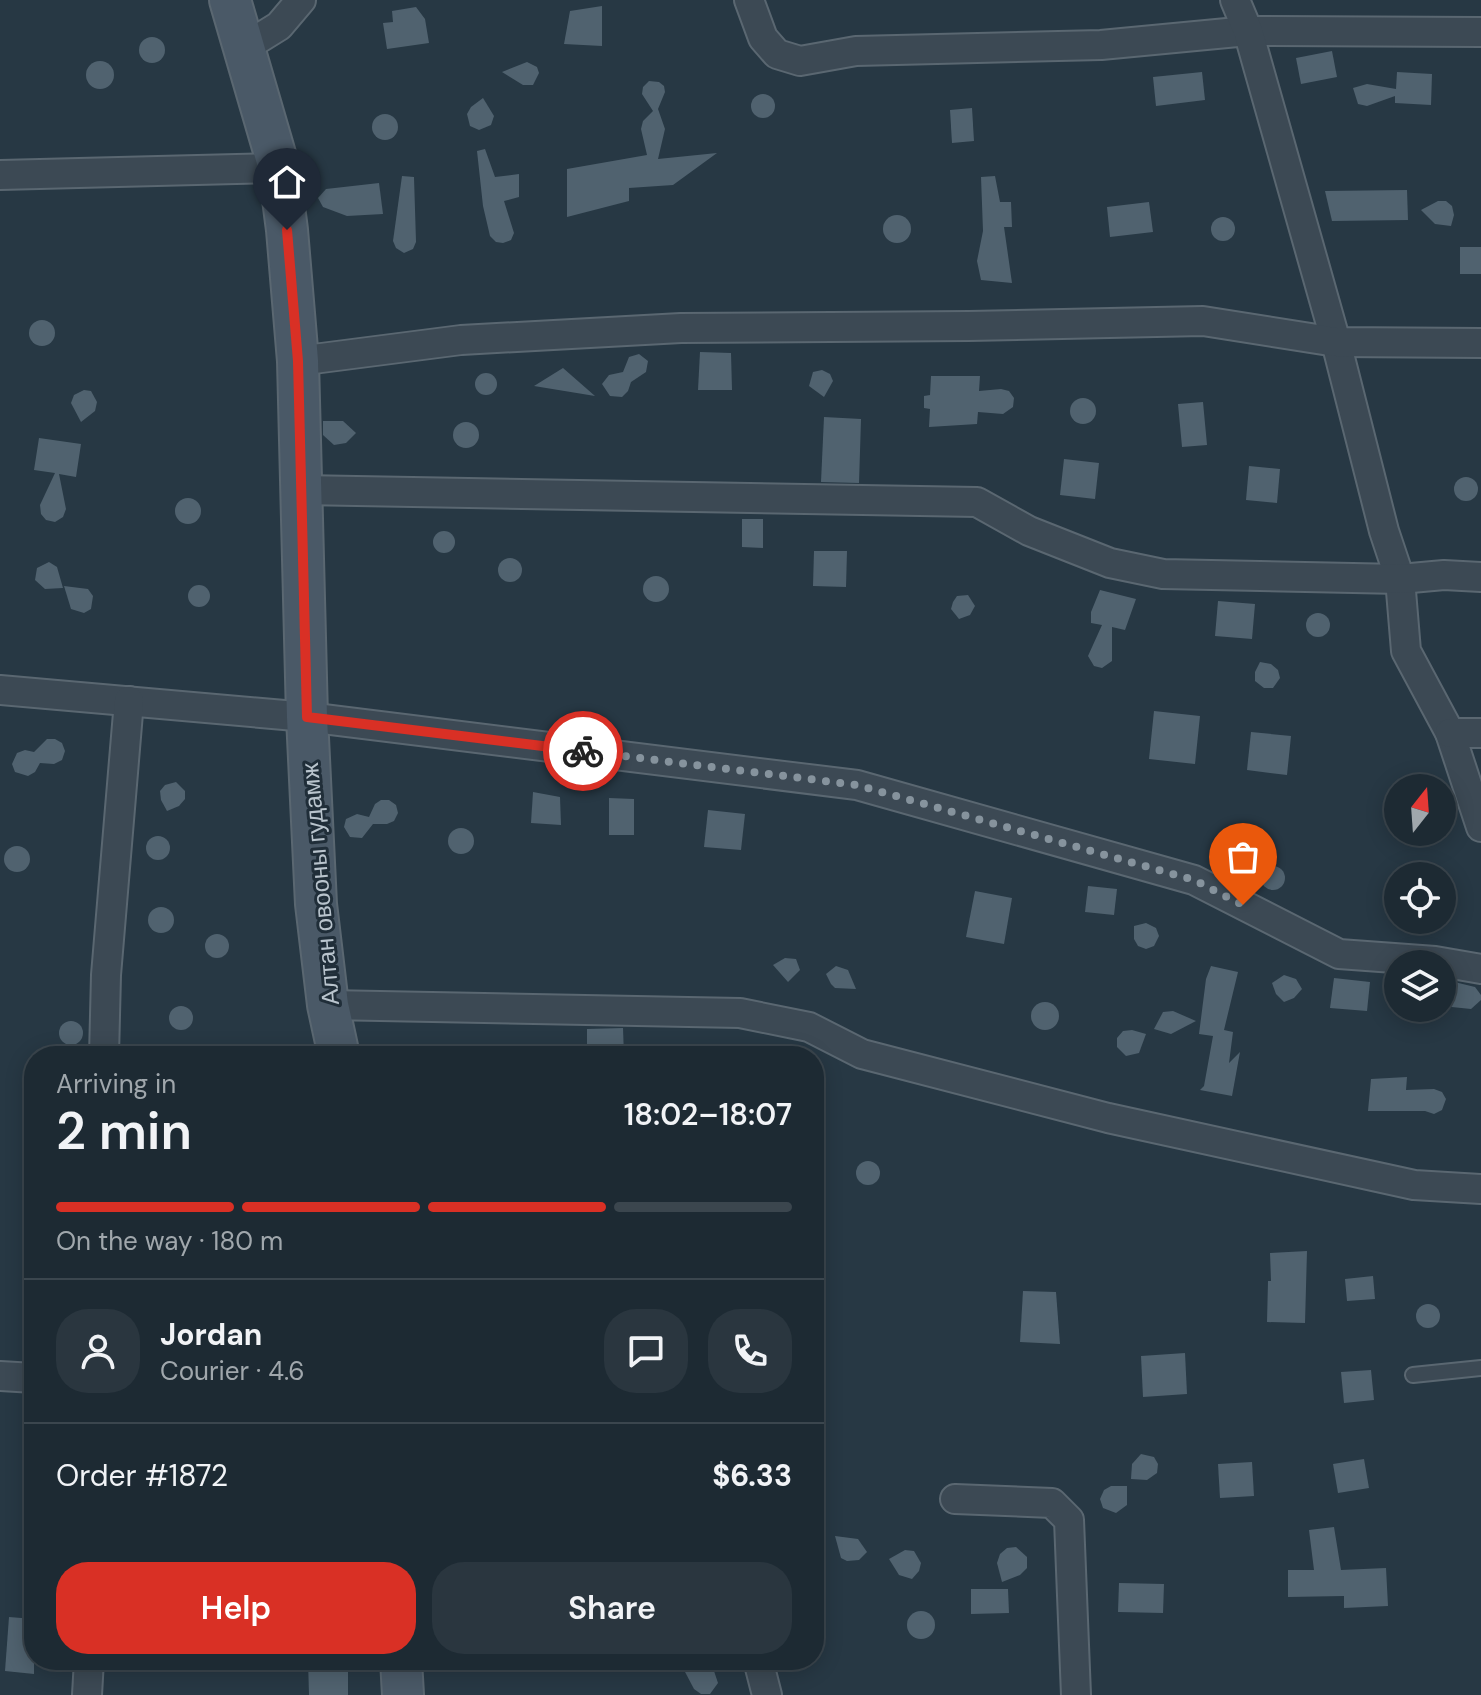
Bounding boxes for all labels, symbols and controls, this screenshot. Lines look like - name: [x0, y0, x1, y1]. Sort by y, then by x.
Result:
- pin: [253, 148, 321, 230]
- icon: home: [265, 160, 309, 204]
- courier: [543, 711, 623, 791]
- icon: bike: [561, 729, 605, 773]
- street label: Алтан овооны гудамж: [294, 762, 346, 1006]
- north arrow: [1384, 774, 1456, 846]
- map controls: [1384, 774, 1456, 1022]
- pin: [1209, 823, 1277, 905]
- icon: bag: [1221, 835, 1265, 879]
- button: locate: [1384, 862, 1456, 934]
- button: layers: [1384, 950, 1456, 1022]
- text: Arriving in: [56, 1067, 176, 1101]
- text: 18:02–18:07: [624, 1095, 792, 1134]
- text: 2 min: [56, 1097, 192, 1165]
- text: On the way · 180 m: [56, 1224, 283, 1258]
- button: person: [56, 1309, 140, 1393]
- button: chat: [604, 1309, 688, 1393]
- button: phone: [708, 1309, 792, 1393]
- text: Jordan: [160, 1315, 262, 1354]
- text: Courier · 4.6: [160, 1354, 305, 1388]
- text: Order #1872: [56, 1456, 228, 1495]
- text: $6.33: [712, 1456, 792, 1495]
- button: Help: [56, 1562, 416, 1654]
- button: Share: [432, 1562, 792, 1654]

